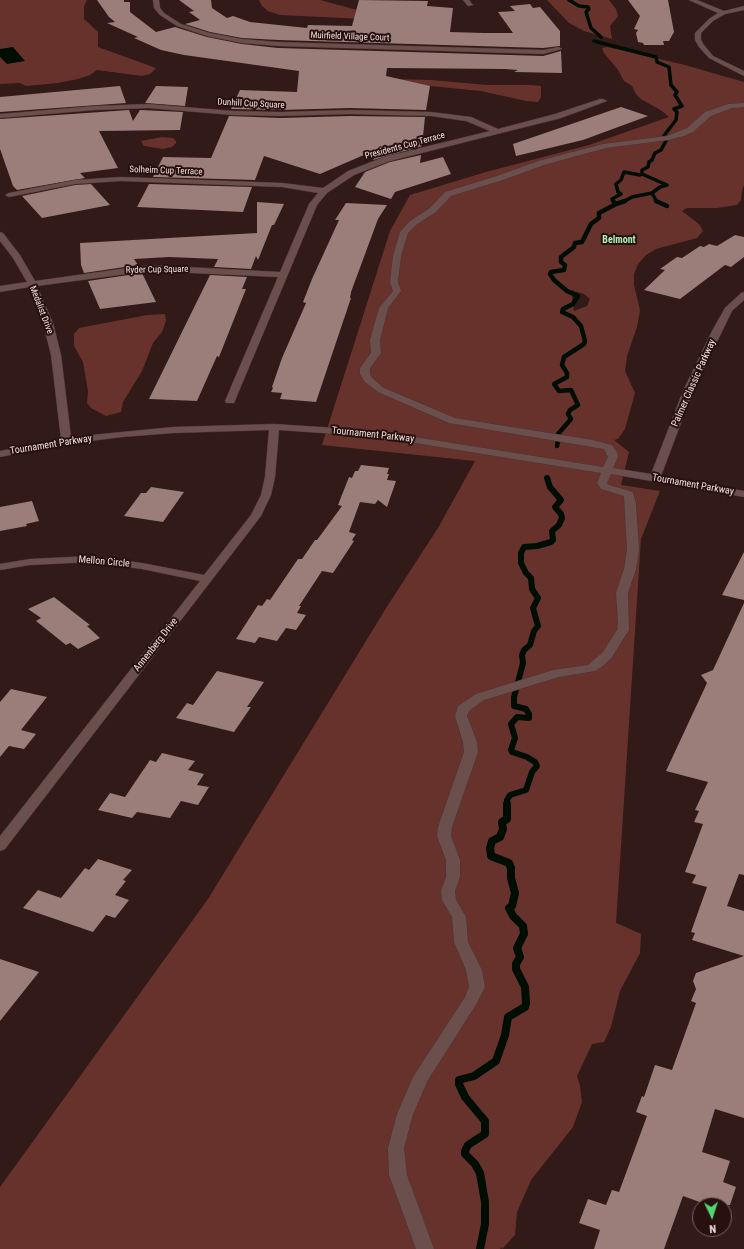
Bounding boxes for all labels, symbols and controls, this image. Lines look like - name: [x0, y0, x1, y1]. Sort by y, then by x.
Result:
- street label: Muirfield Village Court: [310, 30, 390, 44]
- street label: Dunhill Cup Square: [217, 97, 285, 111]
- street label: Presidents Cup Terrace: [364, 130, 446, 162]
- street label: Solheim Cup Terrace: [129, 164, 203, 178]
- district label: Belmont: [602, 234, 636, 246]
- street label: Ryder Cup Square: [126, 264, 188, 276]
- street label: Medalist Drive: [27, 284, 55, 336]
- street label: Palmer Classic Parkway: [669, 337, 719, 429]
- street label: Tournament Parkway: [331, 425, 415, 445]
- street label: Tournament Parkway: [9, 433, 93, 457]
- street label: Tournament Parkway: [651, 472, 735, 498]
- street label: Mellon Circle: [78, 554, 130, 570]
- street label: Annenberg Drive: [131, 616, 181, 674]
- north arrow: [692, 1197, 732, 1237]
- text: N: [709, 1222, 717, 1235]

